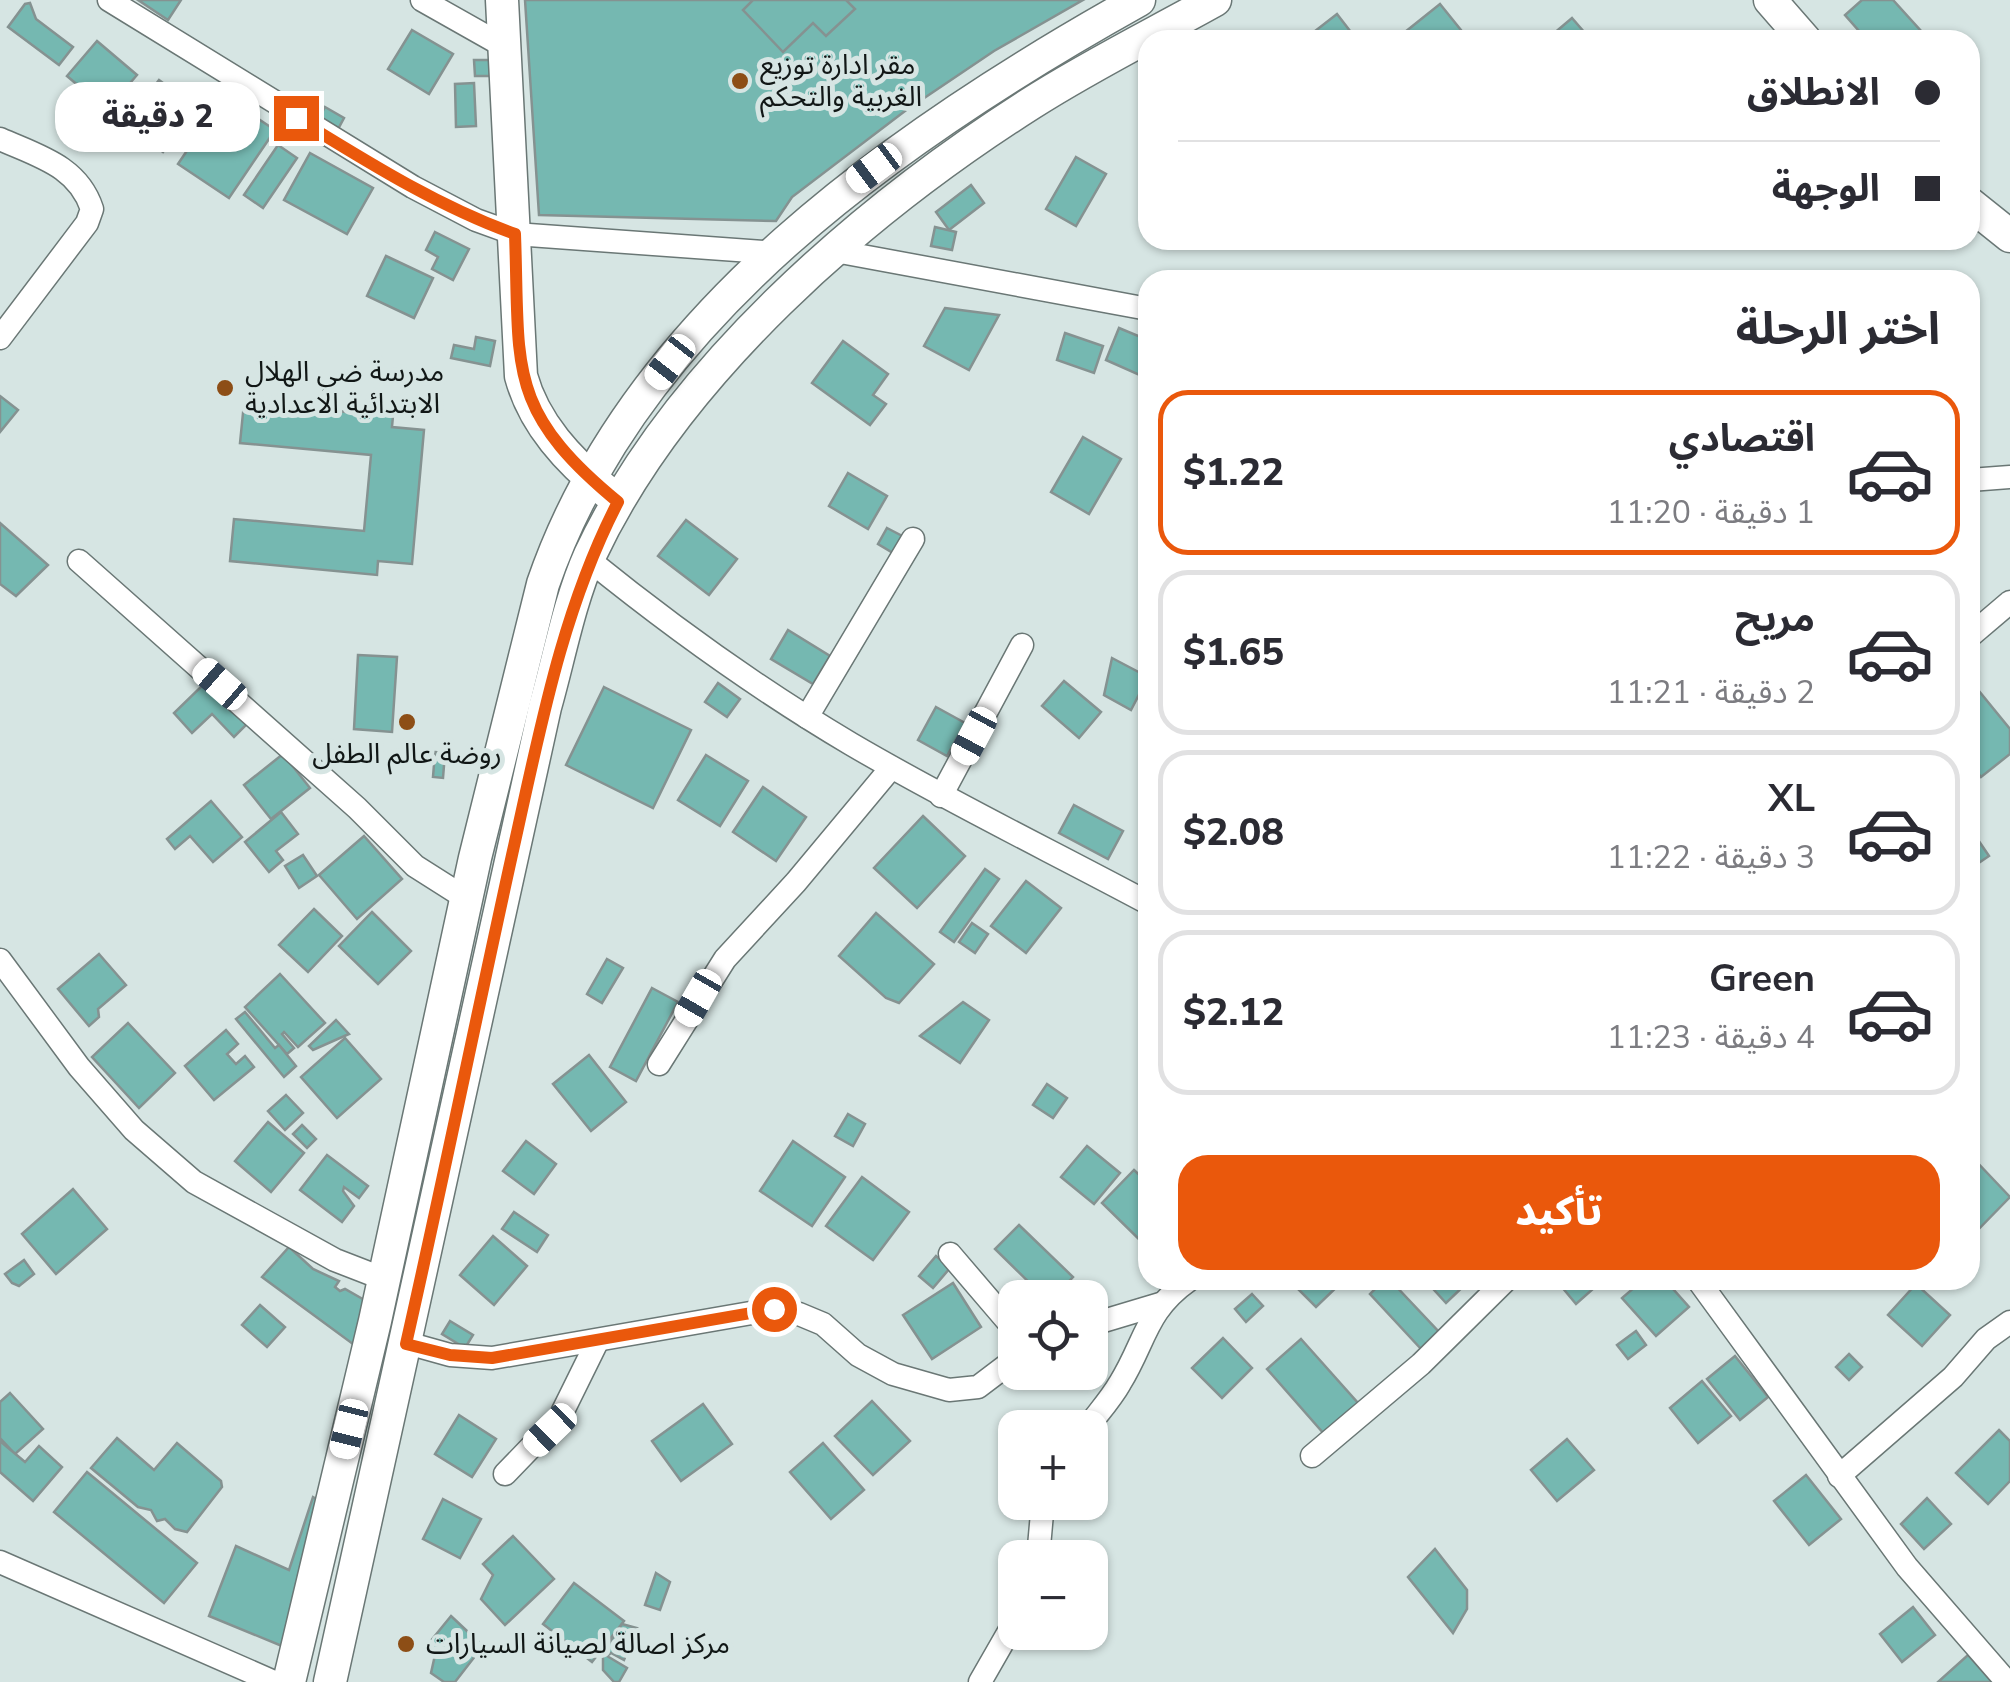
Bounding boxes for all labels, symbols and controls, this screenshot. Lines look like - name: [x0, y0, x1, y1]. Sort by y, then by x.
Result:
- place label: مقر ادارة توزيع الغربية والتحكم: [760, 46, 922, 118]
- text: الانطلاق: [1747, 67, 1880, 118]
- marker: مقر ادارة توزيع الغربية والتحكم: [729, 70, 751, 92]
- callout: 2 دقيقة: [56, 83, 261, 153]
- text: 2 دقيقة: [102, 95, 213, 138]
- route end: [274, 96, 319, 141]
- car: [841, 138, 907, 198]
- text: الوجهة: [1772, 163, 1880, 214]
- text: اختر الرحلة: [1736, 299, 1940, 360]
- car: [640, 329, 700, 395]
- place label: مدرسة ضي الهلال الابتدائية الاعدادية: [245, 353, 444, 423]
- marker: مدرسة ضي الهلال الابتدائية الاعدادية: [214, 377, 236, 399]
- text: اقتصادي: [1669, 413, 1815, 464]
- icon: car: [1845, 428, 1935, 518]
- text: $1.22: [1183, 447, 1284, 498]
- text: 1 دقيقة · 11:20: [1607, 491, 1815, 534]
- text: مريح: [1735, 593, 1815, 644]
- icon: car: [1845, 608, 1935, 698]
- text: $1.65: [1183, 627, 1284, 678]
- car: [188, 653, 252, 715]
- text: 2 دقيقة · 11:21: [1607, 671, 1815, 714]
- car: [947, 702, 1001, 770]
- marker: روضة عالم الطفل: [396, 711, 418, 733]
- place label: روضة عالم الطفل: [312, 735, 502, 775]
- text: XL: [1768, 773, 1815, 824]
- icon: car: [1845, 788, 1935, 878]
- text: $2.08: [1183, 807, 1284, 858]
- text: 3 دقيقة · 11:22: [1607, 836, 1815, 879]
- text: Green: [1709, 953, 1815, 1004]
- car: [670, 965, 726, 1031]
- icon: car: [1845, 968, 1935, 1058]
- text: $2.12: [1183, 987, 1284, 1038]
- text: 4 دقيقة · 11:23: [1607, 1016, 1815, 1059]
- button: تأكيد: [1178, 1155, 1940, 1270]
- map controls: [998, 1280, 1108, 1650]
- button: locate: [998, 1280, 1108, 1390]
- route start: [752, 1287, 797, 1332]
- car: [327, 1396, 371, 1462]
- car: [518, 1398, 582, 1462]
- button: +: [998, 1410, 1108, 1520]
- button: −: [998, 1540, 1108, 1650]
- place label: مركز اصالة لصيانة السيارات: [426, 1625, 730, 1663]
- marker: مركز اصالة لصيانة السيارات: [395, 1633, 417, 1655]

